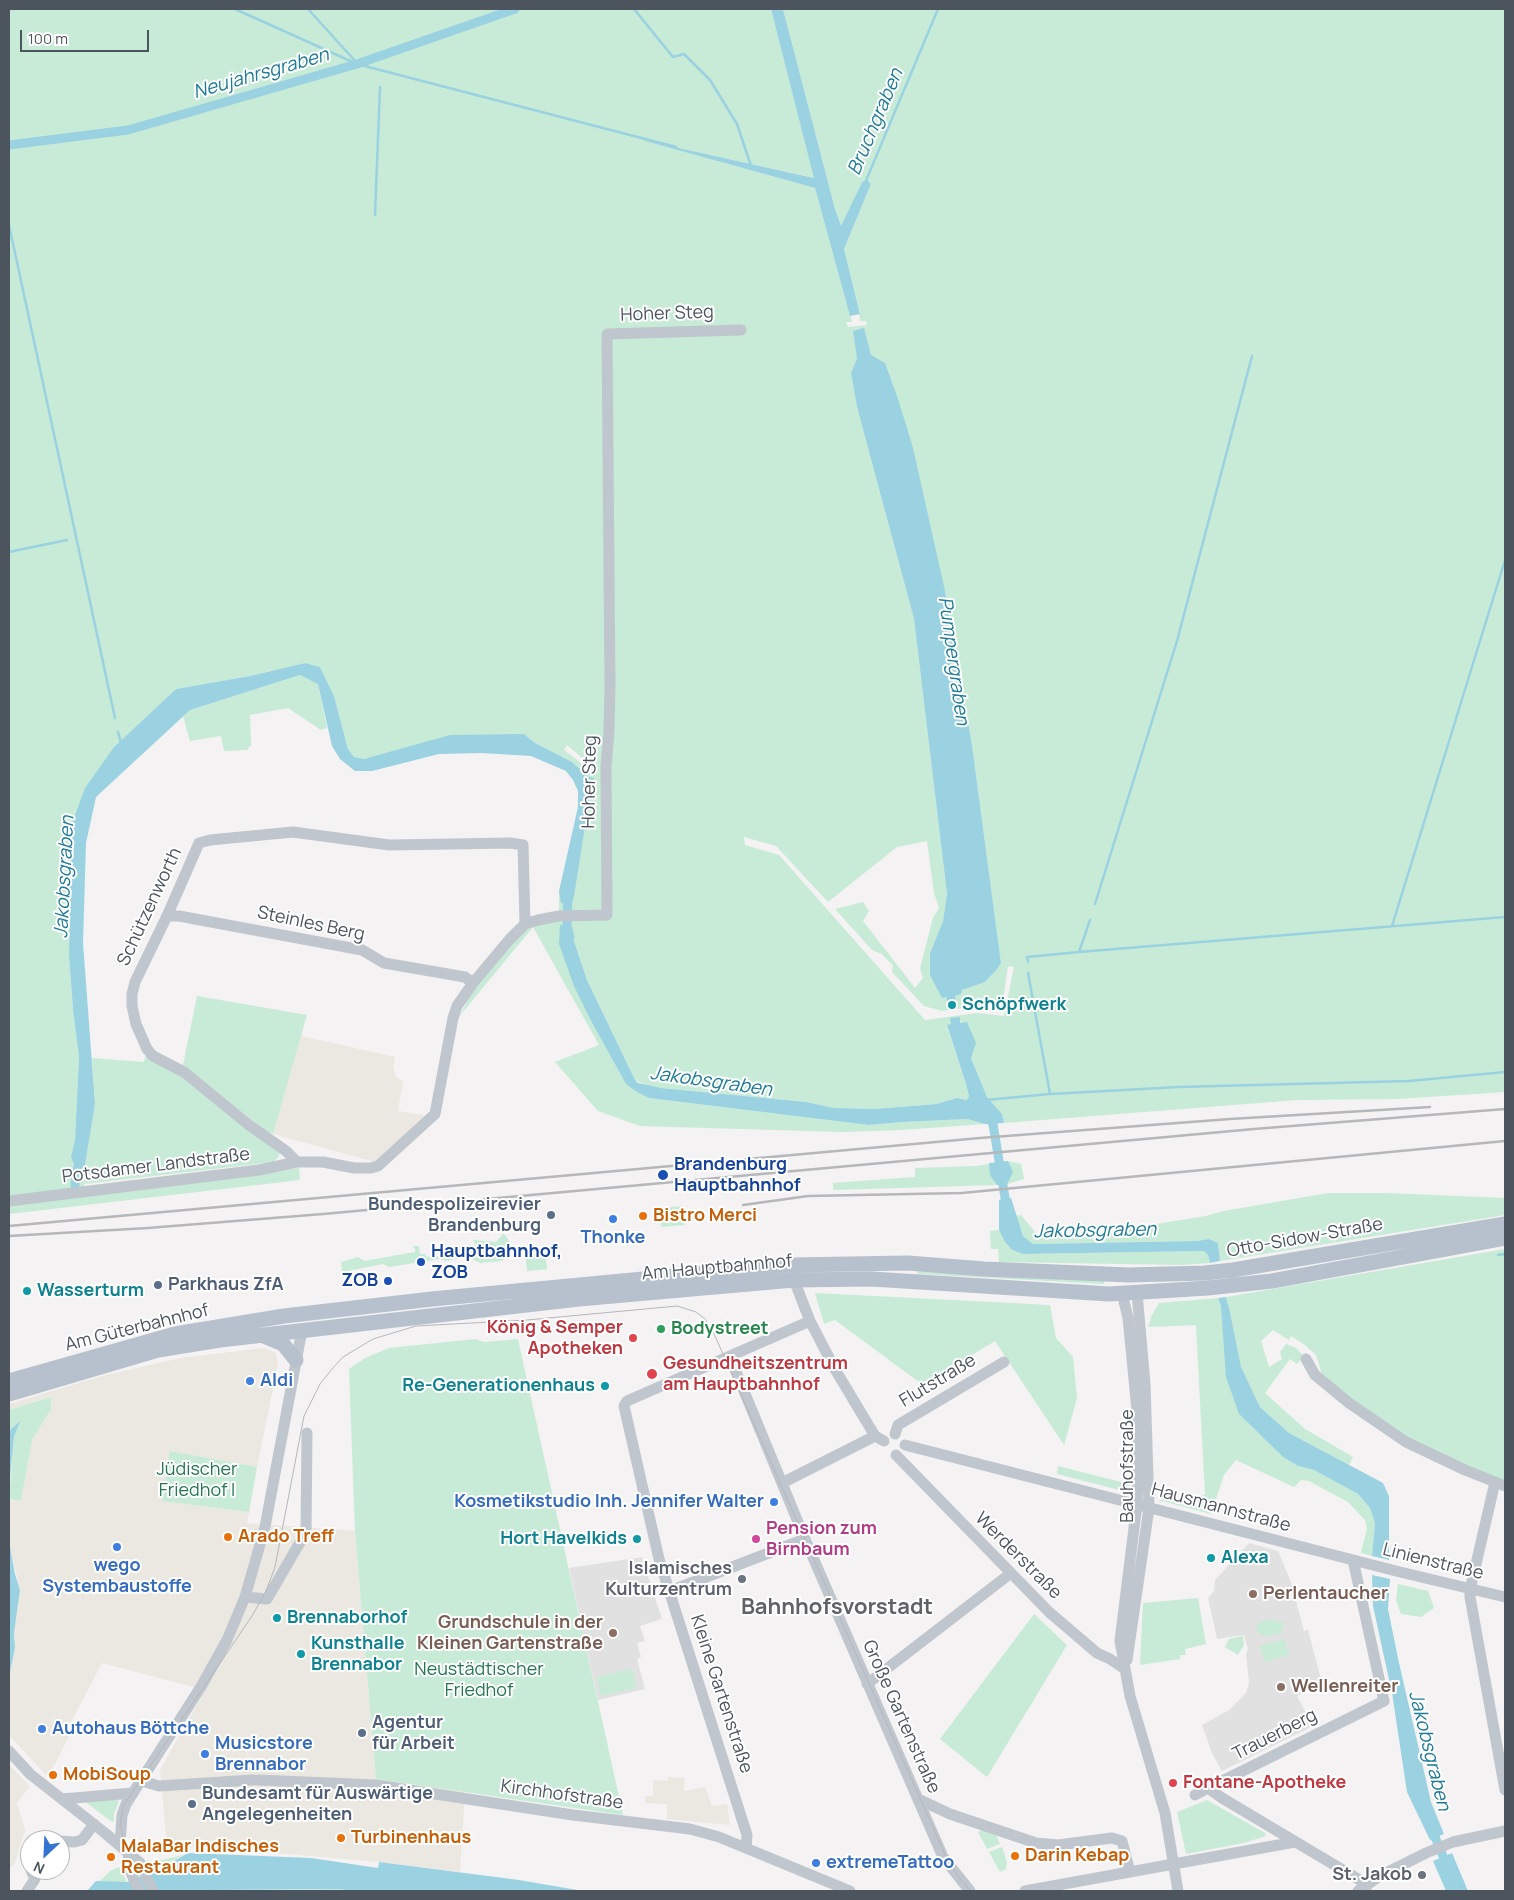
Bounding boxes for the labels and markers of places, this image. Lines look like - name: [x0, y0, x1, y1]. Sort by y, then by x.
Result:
- place label: Schöpfwerk: [962, 994, 1066, 1016]
- marker: Schöpfwerk: [946, 999, 958, 1011]
- place label: Brandenburg Hauptbahnhof: [674, 1154, 801, 1196]
- marker: Brandenburg Hauptbahnhof: [656, 1168, 670, 1182]
- place label: Bundespolizeirevier Brandenburg: [368, 1194, 541, 1236]
- place label: Bistro Merci: [653, 1205, 757, 1227]
- marker: Bundespolizeirevier Brandenburg: [545, 1209, 557, 1221]
- marker: Bistro Merci: [637, 1210, 649, 1222]
- marker: Thonke: [607, 1213, 619, 1225]
- place label: Thonke: [581, 1227, 645, 1249]
- place label: Hauptbahnhof, ZOB: [431, 1241, 562, 1284]
- marker: Hauptbahnhof, ZOB: [415, 1256, 427, 1268]
- place label: ZOB: [341, 1270, 378, 1292]
- place label: Parkhaus ZfA: [168, 1274, 284, 1296]
- marker: ZOB: [382, 1275, 394, 1287]
- marker: Parkhaus ZfA: [152, 1279, 164, 1291]
- place label: Wasserturm: [37, 1280, 144, 1302]
- marker: Wasserturm: [21, 1285, 33, 1297]
- place label: König & Semper Apotheken: [487, 1317, 623, 1360]
- place label: Bodystreet: [671, 1318, 769, 1340]
- marker: Bodystreet: [655, 1323, 667, 1335]
- marker: König & Semper Apotheken: [627, 1332, 639, 1344]
- place label: Gesundheitszentrum am Hauptbahnhof: [663, 1353, 848, 1396]
- marker: Gesundheitszentrum am Hauptbahnhof: [645, 1367, 659, 1381]
- place label: Aldi: [260, 1370, 293, 1392]
- marker: Aldi: [244, 1375, 256, 1387]
- place label: Re-Generationenhaus: [402, 1375, 595, 1397]
- marker: Re-Generationenhaus: [599, 1380, 611, 1392]
- place label: Kosmetikstudio Inh. Jennifer Walter: [454, 1491, 764, 1513]
- marker: Kosmetikstudio Inh. Jennifer Walter: [768, 1496, 780, 1508]
- place label: Pension zum Birnbaum: [766, 1518, 877, 1560]
- place label: Arado Treff: [238, 1526, 334, 1548]
- place label: Hort Havelkids: [500, 1528, 627, 1550]
- marker: Arado Treff: [222, 1531, 234, 1543]
- marker: Hort Havelkids: [631, 1533, 643, 1545]
- marker: Pension zum Birnbaum: [750, 1533, 762, 1545]
- marker: wego Systembaustoffe: [111, 1541, 123, 1553]
- place label: Alexa: [1221, 1547, 1269, 1569]
- marker: Alexa: [1205, 1552, 1217, 1564]
- place label: wego Systembaustoffe: [42, 1555, 192, 1598]
- place label: Islamisches Kulturzentrum: [605, 1558, 732, 1600]
- marker: Islamisches Kulturzentrum: [736, 1573, 748, 1585]
- place label: Perlentaucher: [1263, 1583, 1388, 1605]
- marker: Perlentaucher: [1247, 1588, 1259, 1600]
- place label: Brennaborhof: [287, 1607, 407, 1629]
- marker: Brennaborhof: [271, 1612, 283, 1624]
- place label: Grundschule in der Kleinen Gartenstraße: [417, 1612, 603, 1655]
- marker: Grundschule in der Kleinen Gartenstraße: [607, 1627, 619, 1639]
- place label: Kunsthalle Brennabor: [311, 1633, 405, 1676]
- marker: Kunsthalle Brennabor: [295, 1648, 307, 1660]
- place label: Wellenreiter: [1291, 1676, 1398, 1698]
- marker: Wellenreiter: [1275, 1681, 1287, 1693]
- place label: Agentur für Arbeit: [372, 1712, 455, 1755]
- place label: Autohaus Böttche: [52, 1718, 209, 1740]
- marker: Autohaus Böttche: [36, 1723, 48, 1735]
- marker: Agentur für Arbeit: [356, 1727, 368, 1739]
- place label: Musicstore Brennabor: [215, 1733, 313, 1776]
- marker: Musicstore Brennabor: [199, 1748, 211, 1760]
- place label: MobiSoup: [63, 1764, 151, 1786]
- marker: MobiSoup: [47, 1769, 59, 1781]
- place label: Fontane-Apotheke: [1183, 1772, 1346, 1794]
- marker: Fontane-Apotheke: [1167, 1777, 1179, 1789]
- place label: Bundesamt für Auswärtige Angelegenheiten: [202, 1783, 433, 1826]
- marker: Bundesamt für Auswärtige Angelegenheiten: [186, 1798, 198, 1810]
- place label: Turbinenhaus: [351, 1827, 471, 1849]
- marker: Turbinenhaus: [335, 1832, 347, 1844]
- place label: MalaBar Indisches Restaurant: [121, 1836, 279, 1878]
- place label: Darin Kebap: [1025, 1845, 1129, 1867]
- marker: Darin Kebap: [1009, 1850, 1021, 1862]
- marker: MalaBar Indisches Restaurant: [105, 1851, 117, 1863]
- place label: extremeTattoo: [826, 1852, 954, 1874]
- marker: extremeTattoo: [810, 1857, 822, 1869]
- place label: St. Jakob: [1332, 1864, 1412, 1886]
- marker: St. Jakob: [1416, 1869, 1428, 1881]

